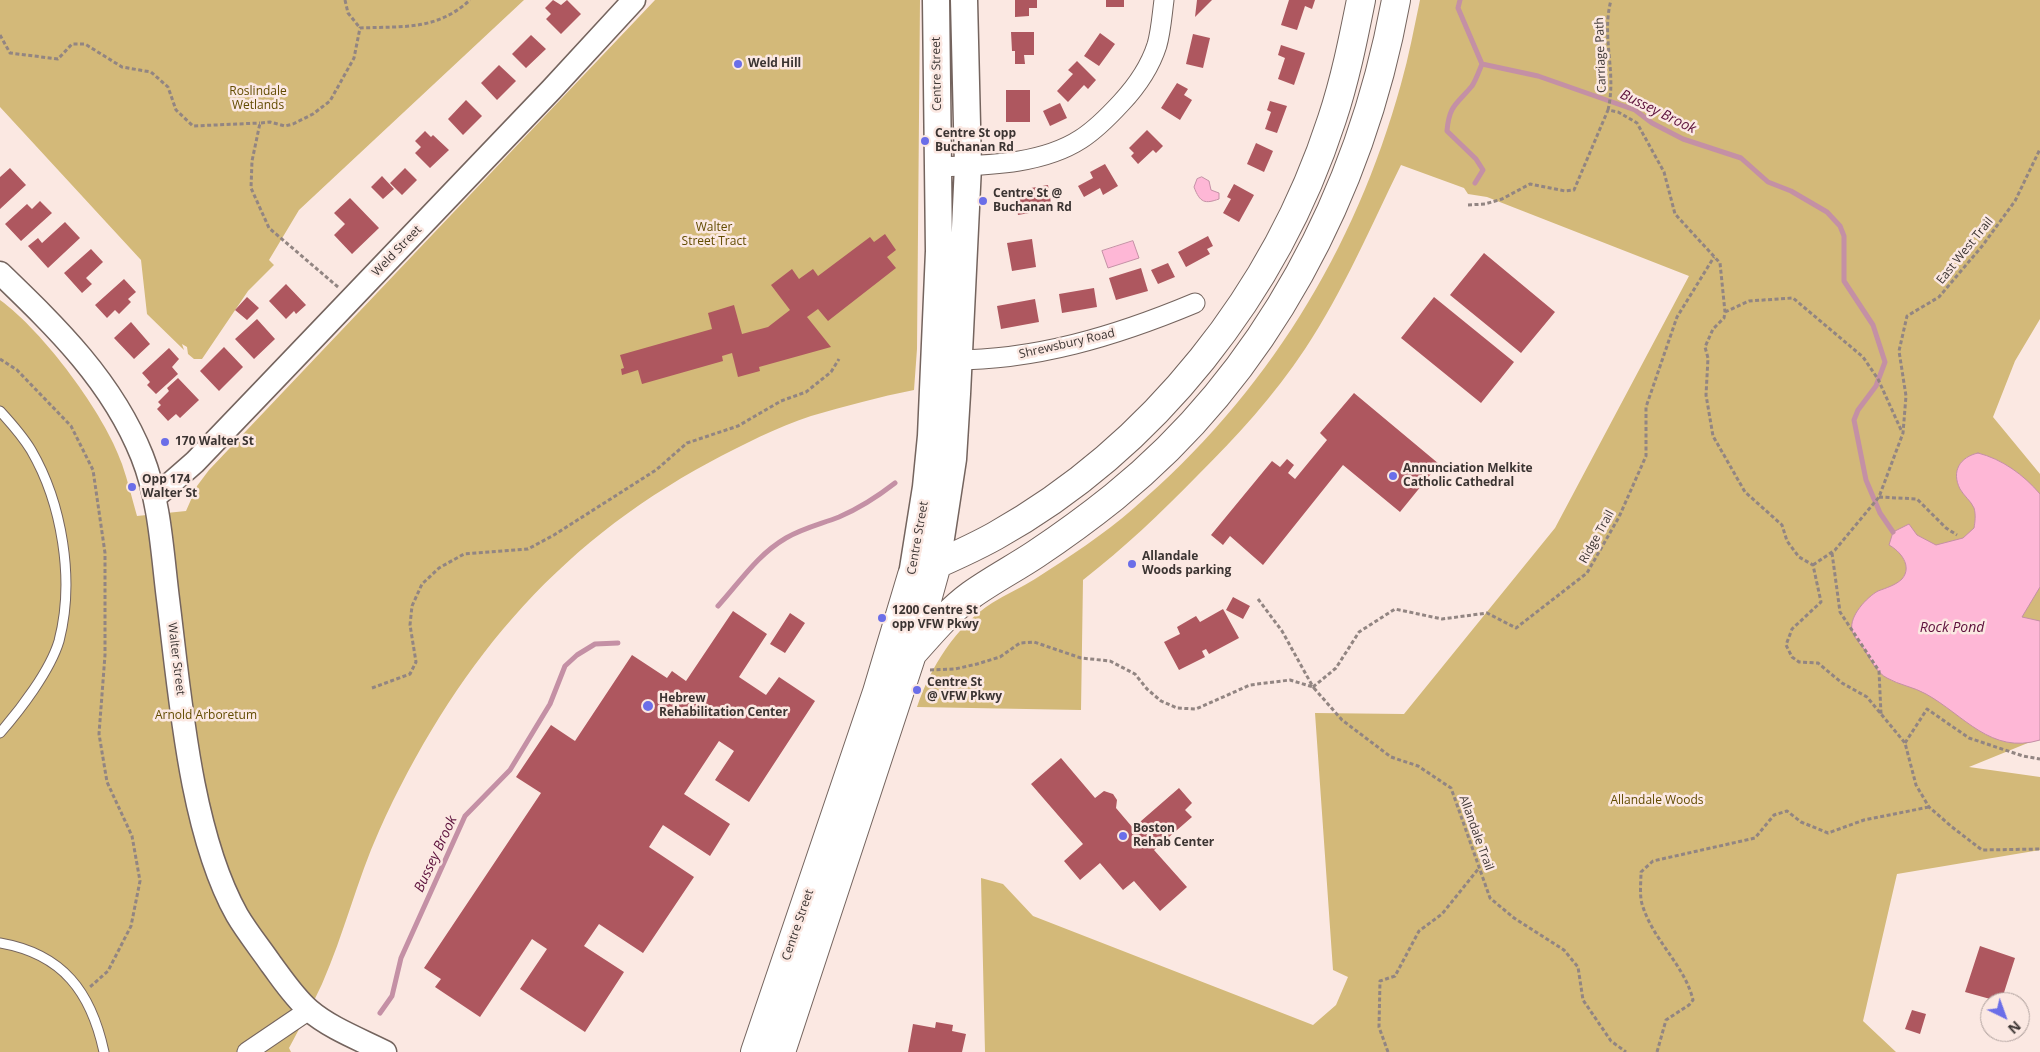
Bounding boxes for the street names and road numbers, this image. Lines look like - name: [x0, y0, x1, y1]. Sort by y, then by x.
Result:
- street label: Carriage Path: [1592, 17, 1610, 93]
- street label: Centre Street: [929, 37, 945, 111]
- street label: East West Trail: [1934, 215, 1996, 287]
- street label: Weld Street: [369, 223, 425, 279]
- street label: Shrewsbury Road: [1018, 326, 1116, 362]
- street label: Centre Street: [904, 500, 932, 576]
- street label: Ridge Trail: [1577, 508, 1617, 566]
- street label: Walter Street: [164, 622, 188, 696]
- street label: Allandale Trail: [1456, 794, 1496, 872]
- street label: Centre Street: [779, 888, 817, 962]

